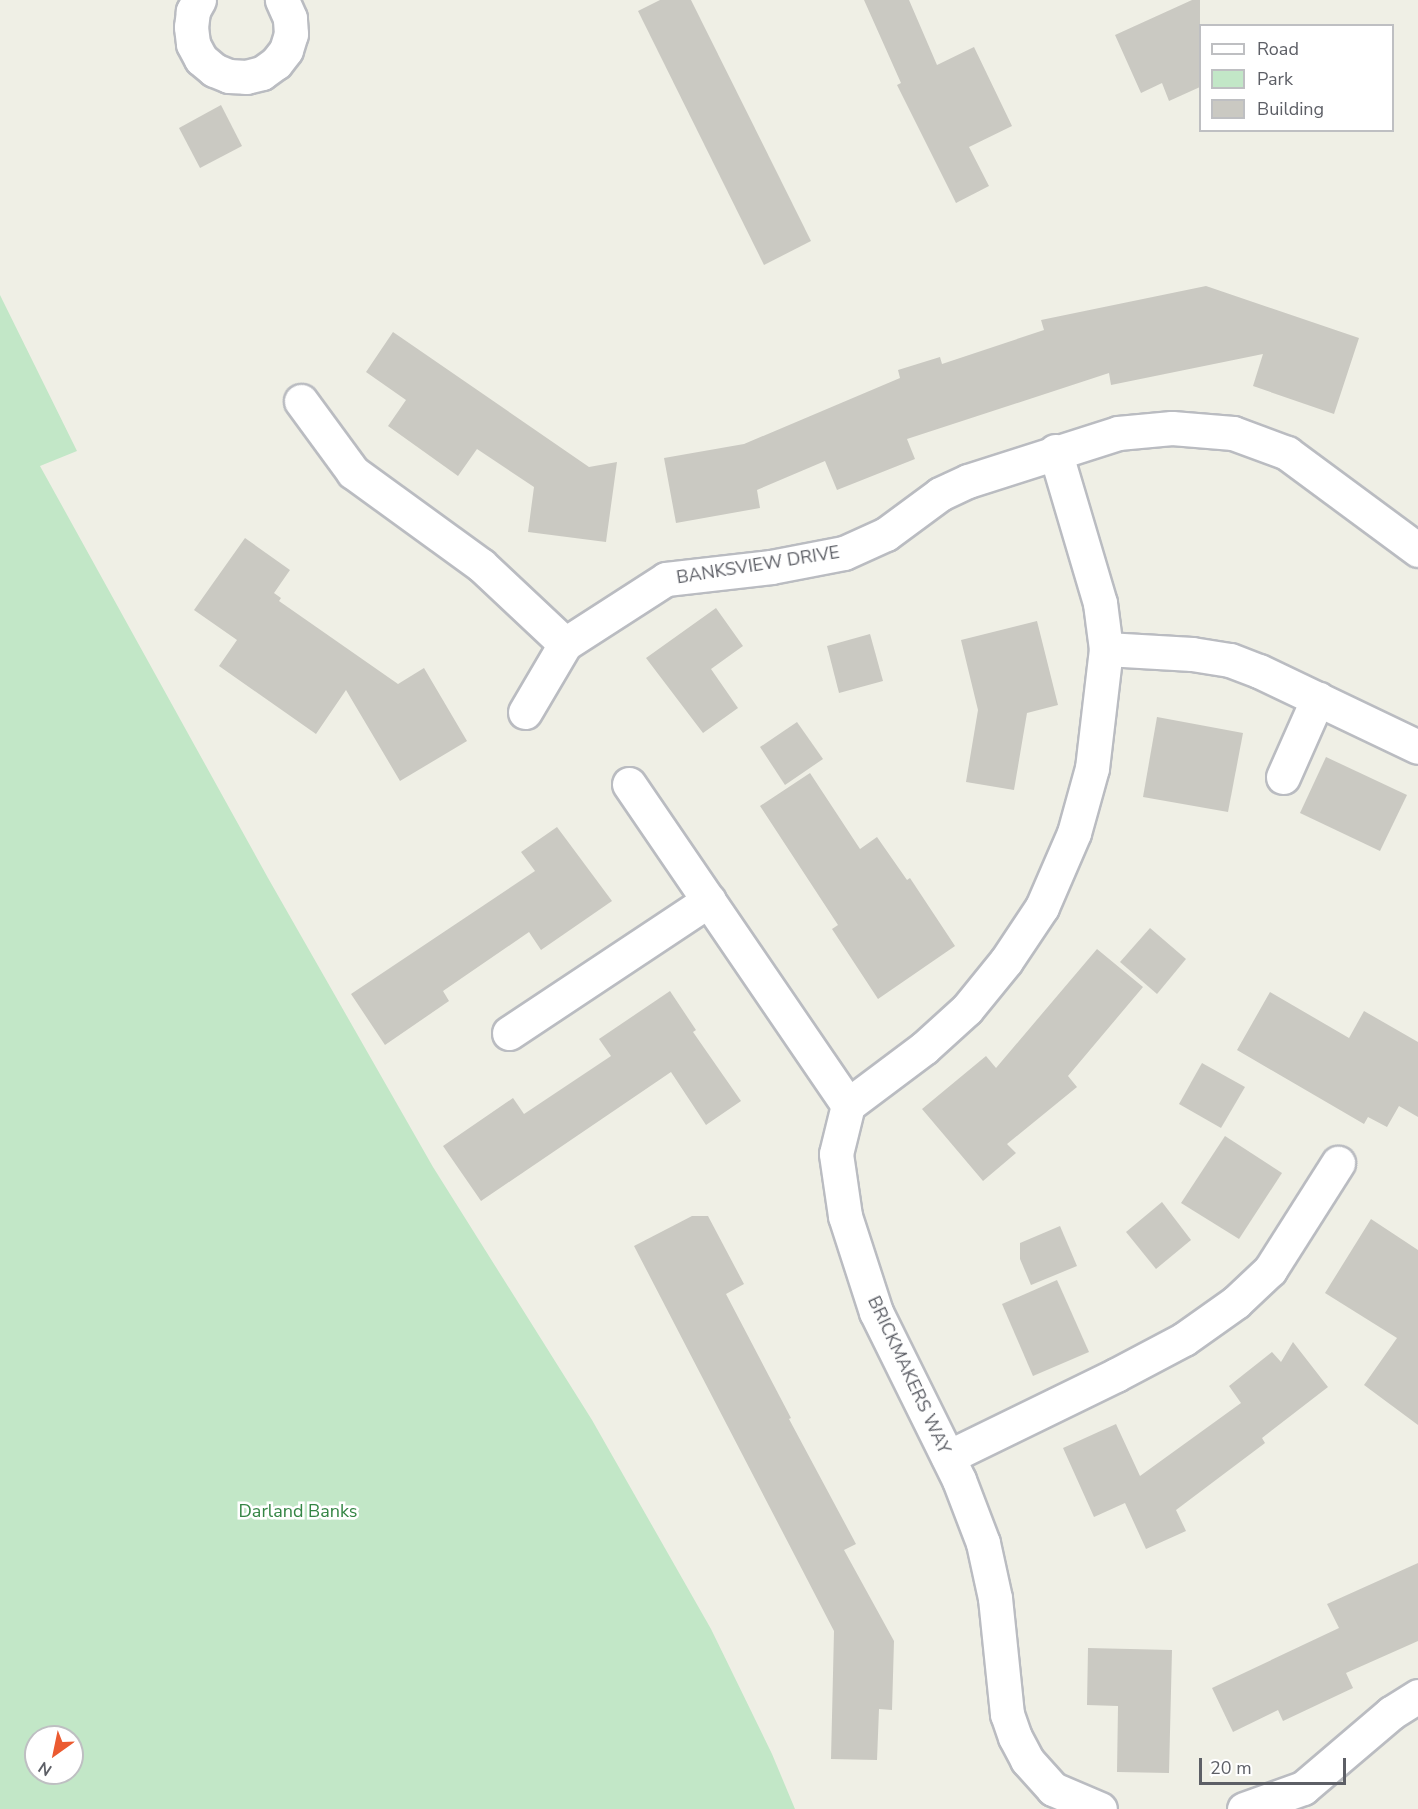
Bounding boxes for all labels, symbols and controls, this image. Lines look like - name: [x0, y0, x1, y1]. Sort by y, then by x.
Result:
- legend: [1199, 24, 1394, 132]
- text: Road: [1257, 37, 1299, 61]
- text: Park: [1257, 67, 1293, 91]
- text: Building: [1257, 97, 1324, 121]
- street label: BANKSVIEW DRIVE: [675, 541, 841, 589]
- street label: BRICKMAKERS WAY: [863, 1293, 955, 1457]
- park label: Darland Banks: [239, 1500, 357, 1522]
- north arrow: [24, 1725, 84, 1785]
- scale bar: [1202, 1746, 1349, 1784]
- text: N: [34, 1756, 56, 1781]
- text: 20 m: [1210, 1756, 1252, 1780]

